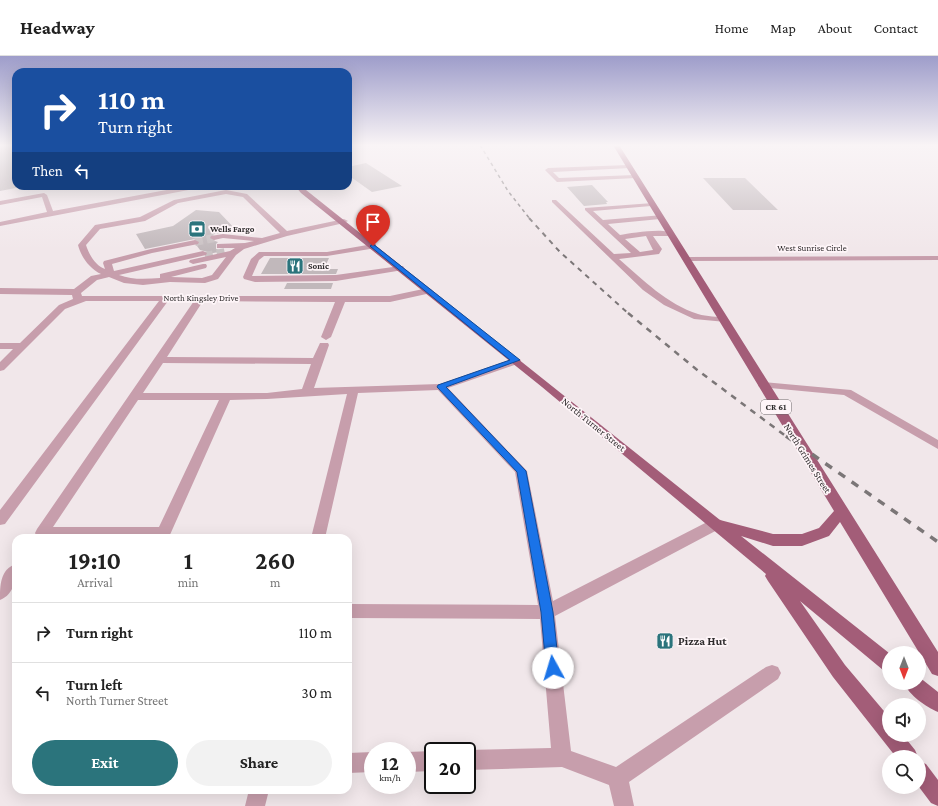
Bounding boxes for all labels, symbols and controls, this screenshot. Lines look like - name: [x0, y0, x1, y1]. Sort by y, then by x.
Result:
- text: Headway: [20, 17, 95, 38]
- text: Home: [715, 20, 748, 36]
- text: Map: [770, 20, 796, 36]
- text: About: [818, 20, 852, 36]
- text: Contact: [874, 20, 918, 36]
- icon: right: [32, 84, 84, 136]
- text: 110 m: [98, 84, 165, 115]
- text: Turn right: [98, 117, 172, 137]
- icon: left: [71, 160, 93, 182]
- text: Then: [32, 163, 63, 179]
- pin: [356, 205, 390, 246]
- icon: arrive: [362, 211, 384, 233]
- bank icon: Wells Fargo: [187, 219, 207, 239]
- place label: Wells Fargo: [209, 224, 255, 234]
- street label: West Sunrise Circle: [777, 243, 847, 253]
- restaurant icon: Sonic: [285, 256, 305, 276]
- place label: Sonic: [308, 261, 329, 271]
- street label: North Kingsley Drive: [164, 293, 239, 303]
- street label: North Turner Street: [560, 395, 628, 454]
- road number: CR 61: [761, 400, 791, 414]
- street label: North Grimes Street: [782, 422, 834, 496]
- text: 19:10: [69, 547, 121, 574]
- text: 1: [184, 547, 193, 574]
- text: 260: [255, 547, 295, 574]
- text: Arrival: [77, 575, 113, 590]
- text: min: [178, 575, 199, 590]
- text: m: [270, 575, 281, 590]
- icon: right: [32, 622, 54, 644]
- text: Turn right: [66, 625, 133, 641]
- text: 110 m: [299, 625, 332, 641]
- restaurant icon: Pizza Hut: [655, 631, 675, 651]
- place label: Pizza Hut: [678, 634, 727, 648]
- north arrow: [882, 646, 926, 690]
- map controls: [882, 646, 926, 794]
- position arrow: [532, 647, 574, 689]
- text: Turn left: [66, 677, 122, 693]
- icon: left: [32, 682, 54, 704]
- text: 30 m: [302, 685, 332, 701]
- text: North Turner Street: [66, 693, 168, 708]
- button: sound: [882, 698, 926, 742]
- button: Exit: [32, 740, 178, 786]
- button: Share: [186, 740, 332, 786]
- speed limit sign: 20: [424, 742, 476, 794]
- button: search: [882, 750, 926, 794]
- text: 12: [381, 752, 399, 774]
- text: km/h: [379, 772, 401, 783]

